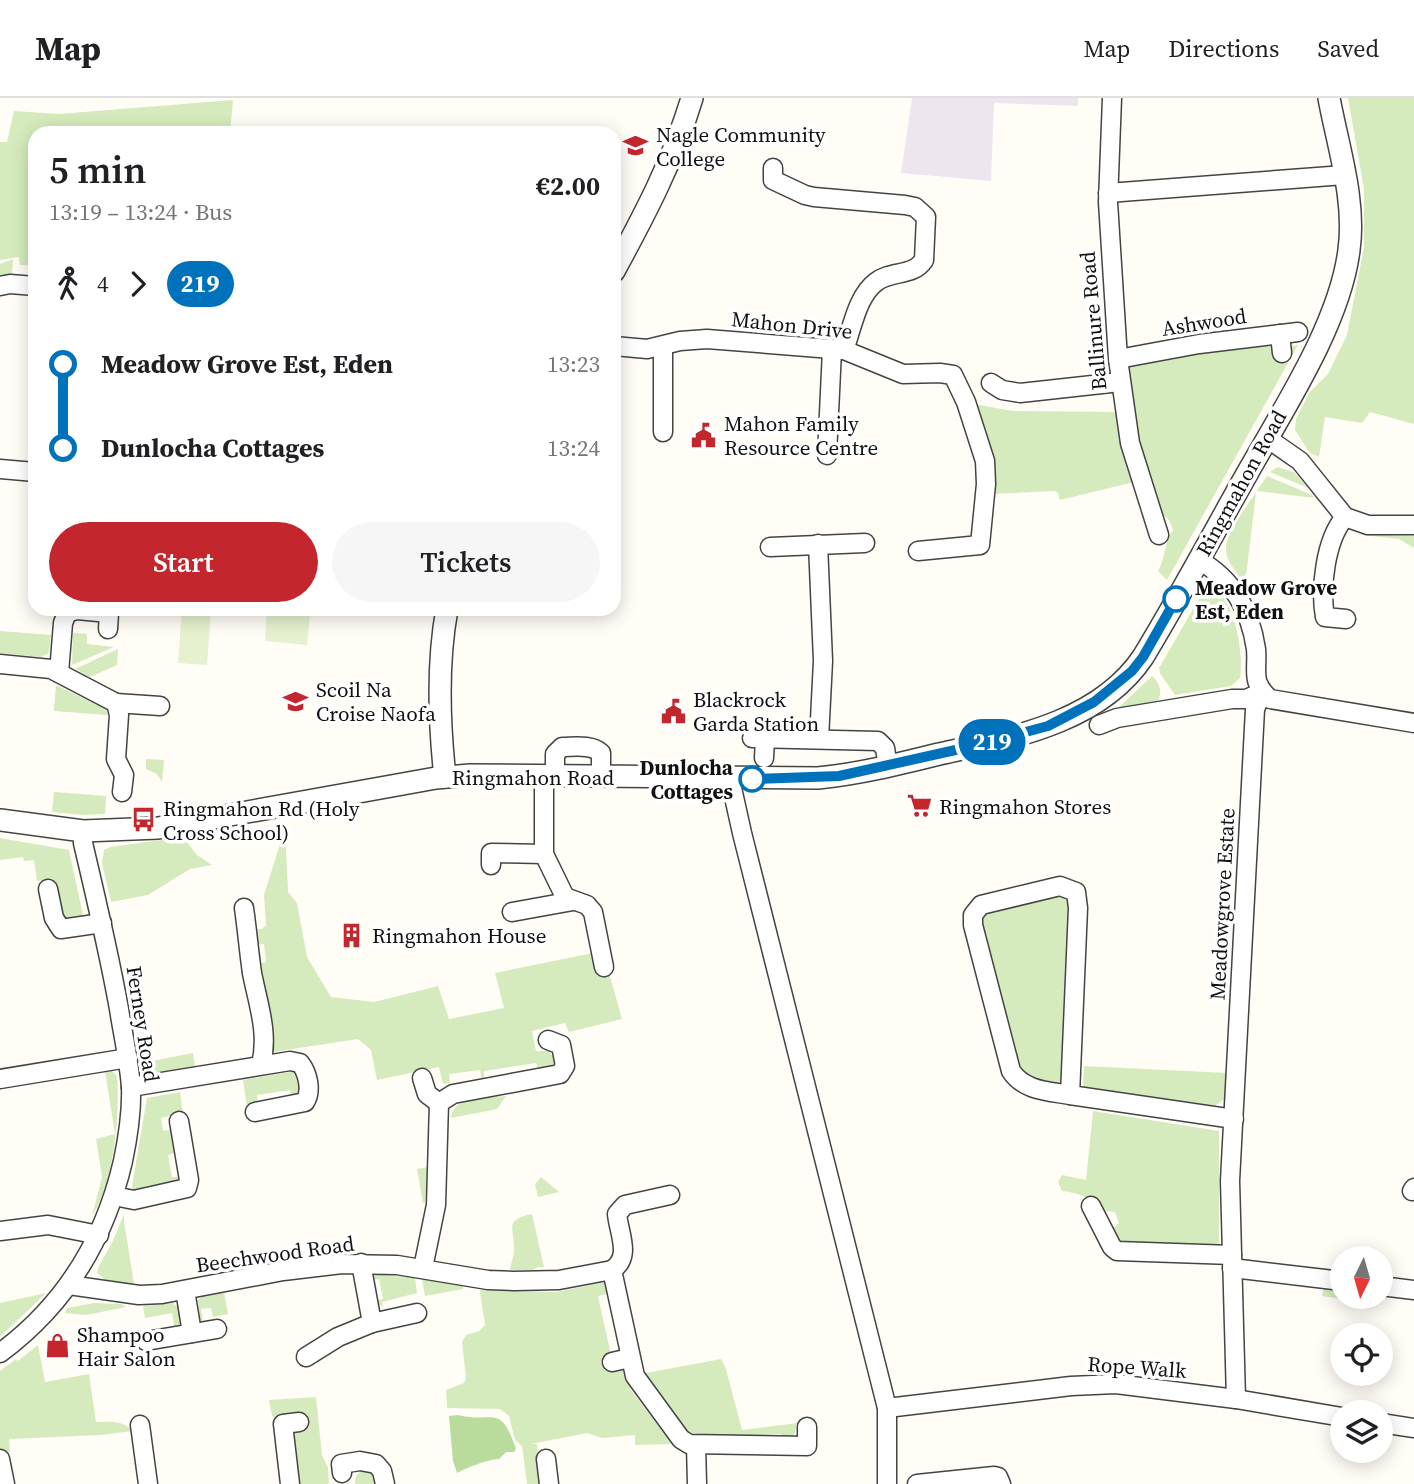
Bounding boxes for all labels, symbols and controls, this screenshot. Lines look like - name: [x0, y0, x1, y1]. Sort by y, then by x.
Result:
- text: Map: [35, 26, 101, 71]
- text: Map: [1083, 32, 1130, 65]
- text: Directions: [1168, 32, 1279, 65]
- text: Saved: [1317, 32, 1379, 65]
- place label: Nagle Community College: [656, 120, 826, 173]
- school or university icon: Nagle Community College: [622, 132, 650, 160]
- text: 5 min: [49, 144, 147, 196]
- text: €2.00: [536, 168, 600, 204]
- text: 13:19 – 13:24 · Bus: [49, 196, 232, 228]
- street label: Ballinure Road: [1072, 250, 1114, 392]
- icon: walk: [49, 265, 87, 303]
- icon: forward: [119, 265, 157, 303]
- text: 219: [181, 267, 220, 300]
- text: 4: [97, 268, 109, 300]
- street label: Ashwood: [1160, 301, 1249, 343]
- street label: Mahon Drive: [730, 304, 854, 346]
- text: Meadow Grove Est, Eden: [101, 346, 393, 382]
- text: 13:23: [547, 348, 600, 380]
- street label: Ringmahon Road: [1189, 405, 1293, 561]
- place label: Mahon Family Resource Centre: [724, 409, 878, 462]
- public building icon: Mahon Family Resource Centre: [690, 421, 718, 449]
- text: Dunlocha Cottages: [101, 430, 324, 466]
- text: 13:24: [547, 432, 600, 464]
- button: Start: [49, 522, 318, 602]
- button: Tickets: [332, 522, 600, 602]
- place label: Meadow Grove Est, Eden: [1195, 573, 1337, 626]
- marker: Meadow Grove Est, Eden: [1163, 586, 1189, 612]
- place label: Scoil Na Croise Naofa: [316, 675, 436, 728]
- place label: Blackrock Garda Station: [693, 685, 820, 738]
- school or university icon: Scoil Na Croise Naofa: [282, 687, 310, 715]
- public building icon: Blackrock Garda Station: [659, 697, 687, 725]
- line badge: 219: [952, 719, 1032, 765]
- text: 219: [972, 725, 1012, 758]
- place label: Dunlocha Cottages: [639, 753, 734, 806]
- street label: Ringmahon Road: [452, 763, 614, 792]
- marker: Dunlocha Cottages: [739, 766, 765, 792]
- supermarket icon: Ringmahon Stores: [905, 792, 933, 820]
- place label: Ringmahon Stores: [939, 792, 1111, 821]
- place label: Ringmahon Rd (Holy Cross School): [163, 794, 360, 847]
- bus stop icon: Ringmahon Rd (Holy Cross School): [129, 806, 157, 834]
- street label: Meadowgrove Estate: [1202, 807, 1242, 1001]
- building icon: Ringmahon House: [338, 921, 366, 949]
- place label: Ringmahon House: [372, 921, 546, 950]
- street label: Ferney Road: [119, 964, 167, 1084]
- street label: Beechwood Road: [194, 1229, 356, 1279]
- north arrow: [1330, 1246, 1393, 1309]
- map controls: [1330, 1246, 1393, 1463]
- place label: Shampoo Hair Salon: [77, 1320, 176, 1373]
- button: locate: [1330, 1323, 1393, 1386]
- shop icon: Shampoo Hair Salon: [43, 1332, 71, 1360]
- street label: Rope Walk: [1087, 1349, 1188, 1385]
- button: layers: [1330, 1400, 1393, 1463]

